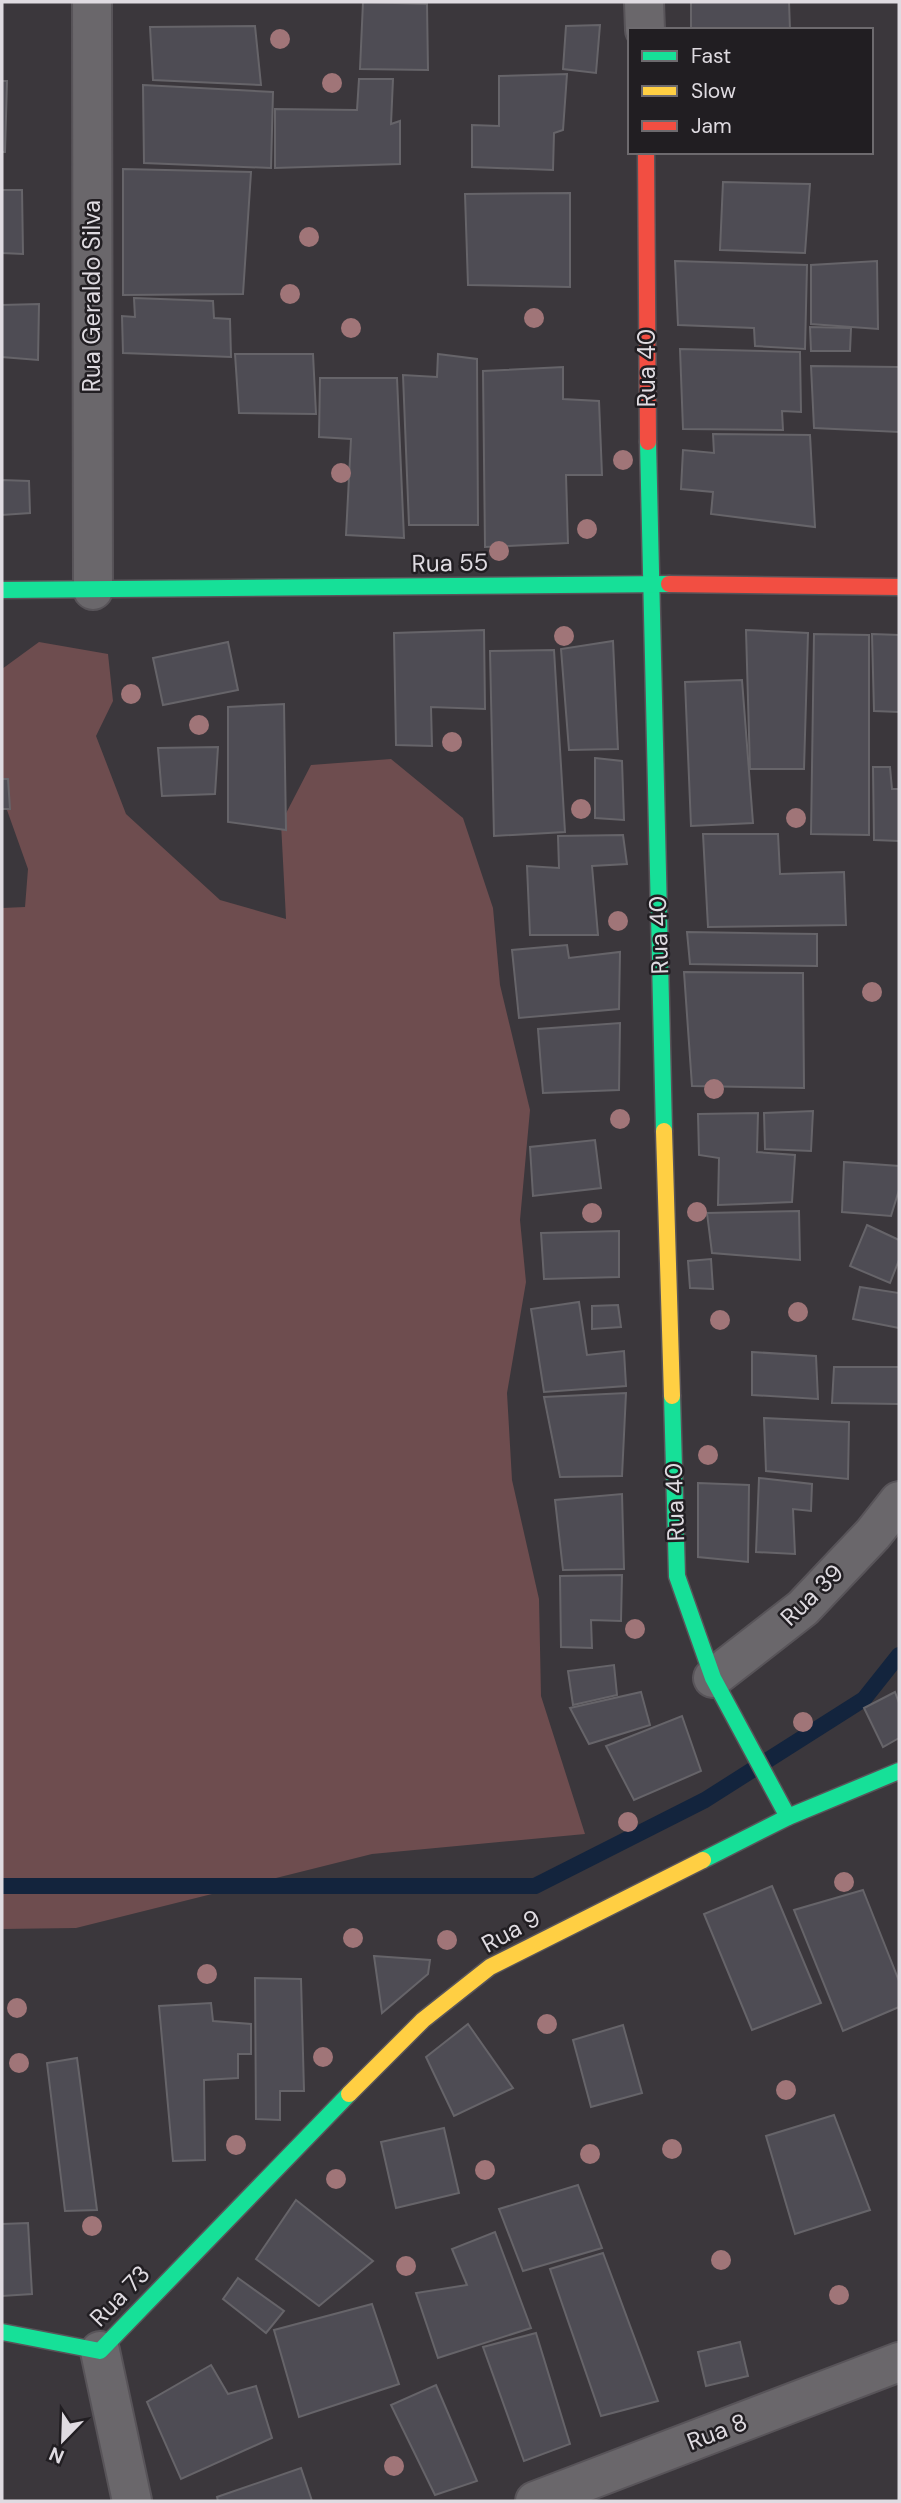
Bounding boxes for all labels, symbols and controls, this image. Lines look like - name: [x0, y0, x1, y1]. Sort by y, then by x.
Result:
- legend: [628, 28, 873, 154]
- text: Fast: [691, 42, 731, 70]
- text: Slow: [691, 77, 736, 105]
- text: Jam: [691, 112, 732, 140]
- street label: Rua Geraldo Silva: [76, 200, 107, 392]
- street label: Rua 40: [631, 329, 662, 407]
- street label: Rua 55: [411, 546, 489, 579]
- street label: Rua 40: [642, 895, 675, 975]
- street label: Rua 40: [658, 1462, 691, 1542]
- street label: Rua 39: [774, 1557, 850, 1632]
- street label: Rua 9: [476, 1902, 546, 1959]
- street label: Rua 73: [83, 2258, 156, 2333]
- north arrow: [28, 2405, 98, 2475]
- street label: Rua 8: [682, 2406, 751, 2457]
- text: N: [45, 2441, 68, 2469]

